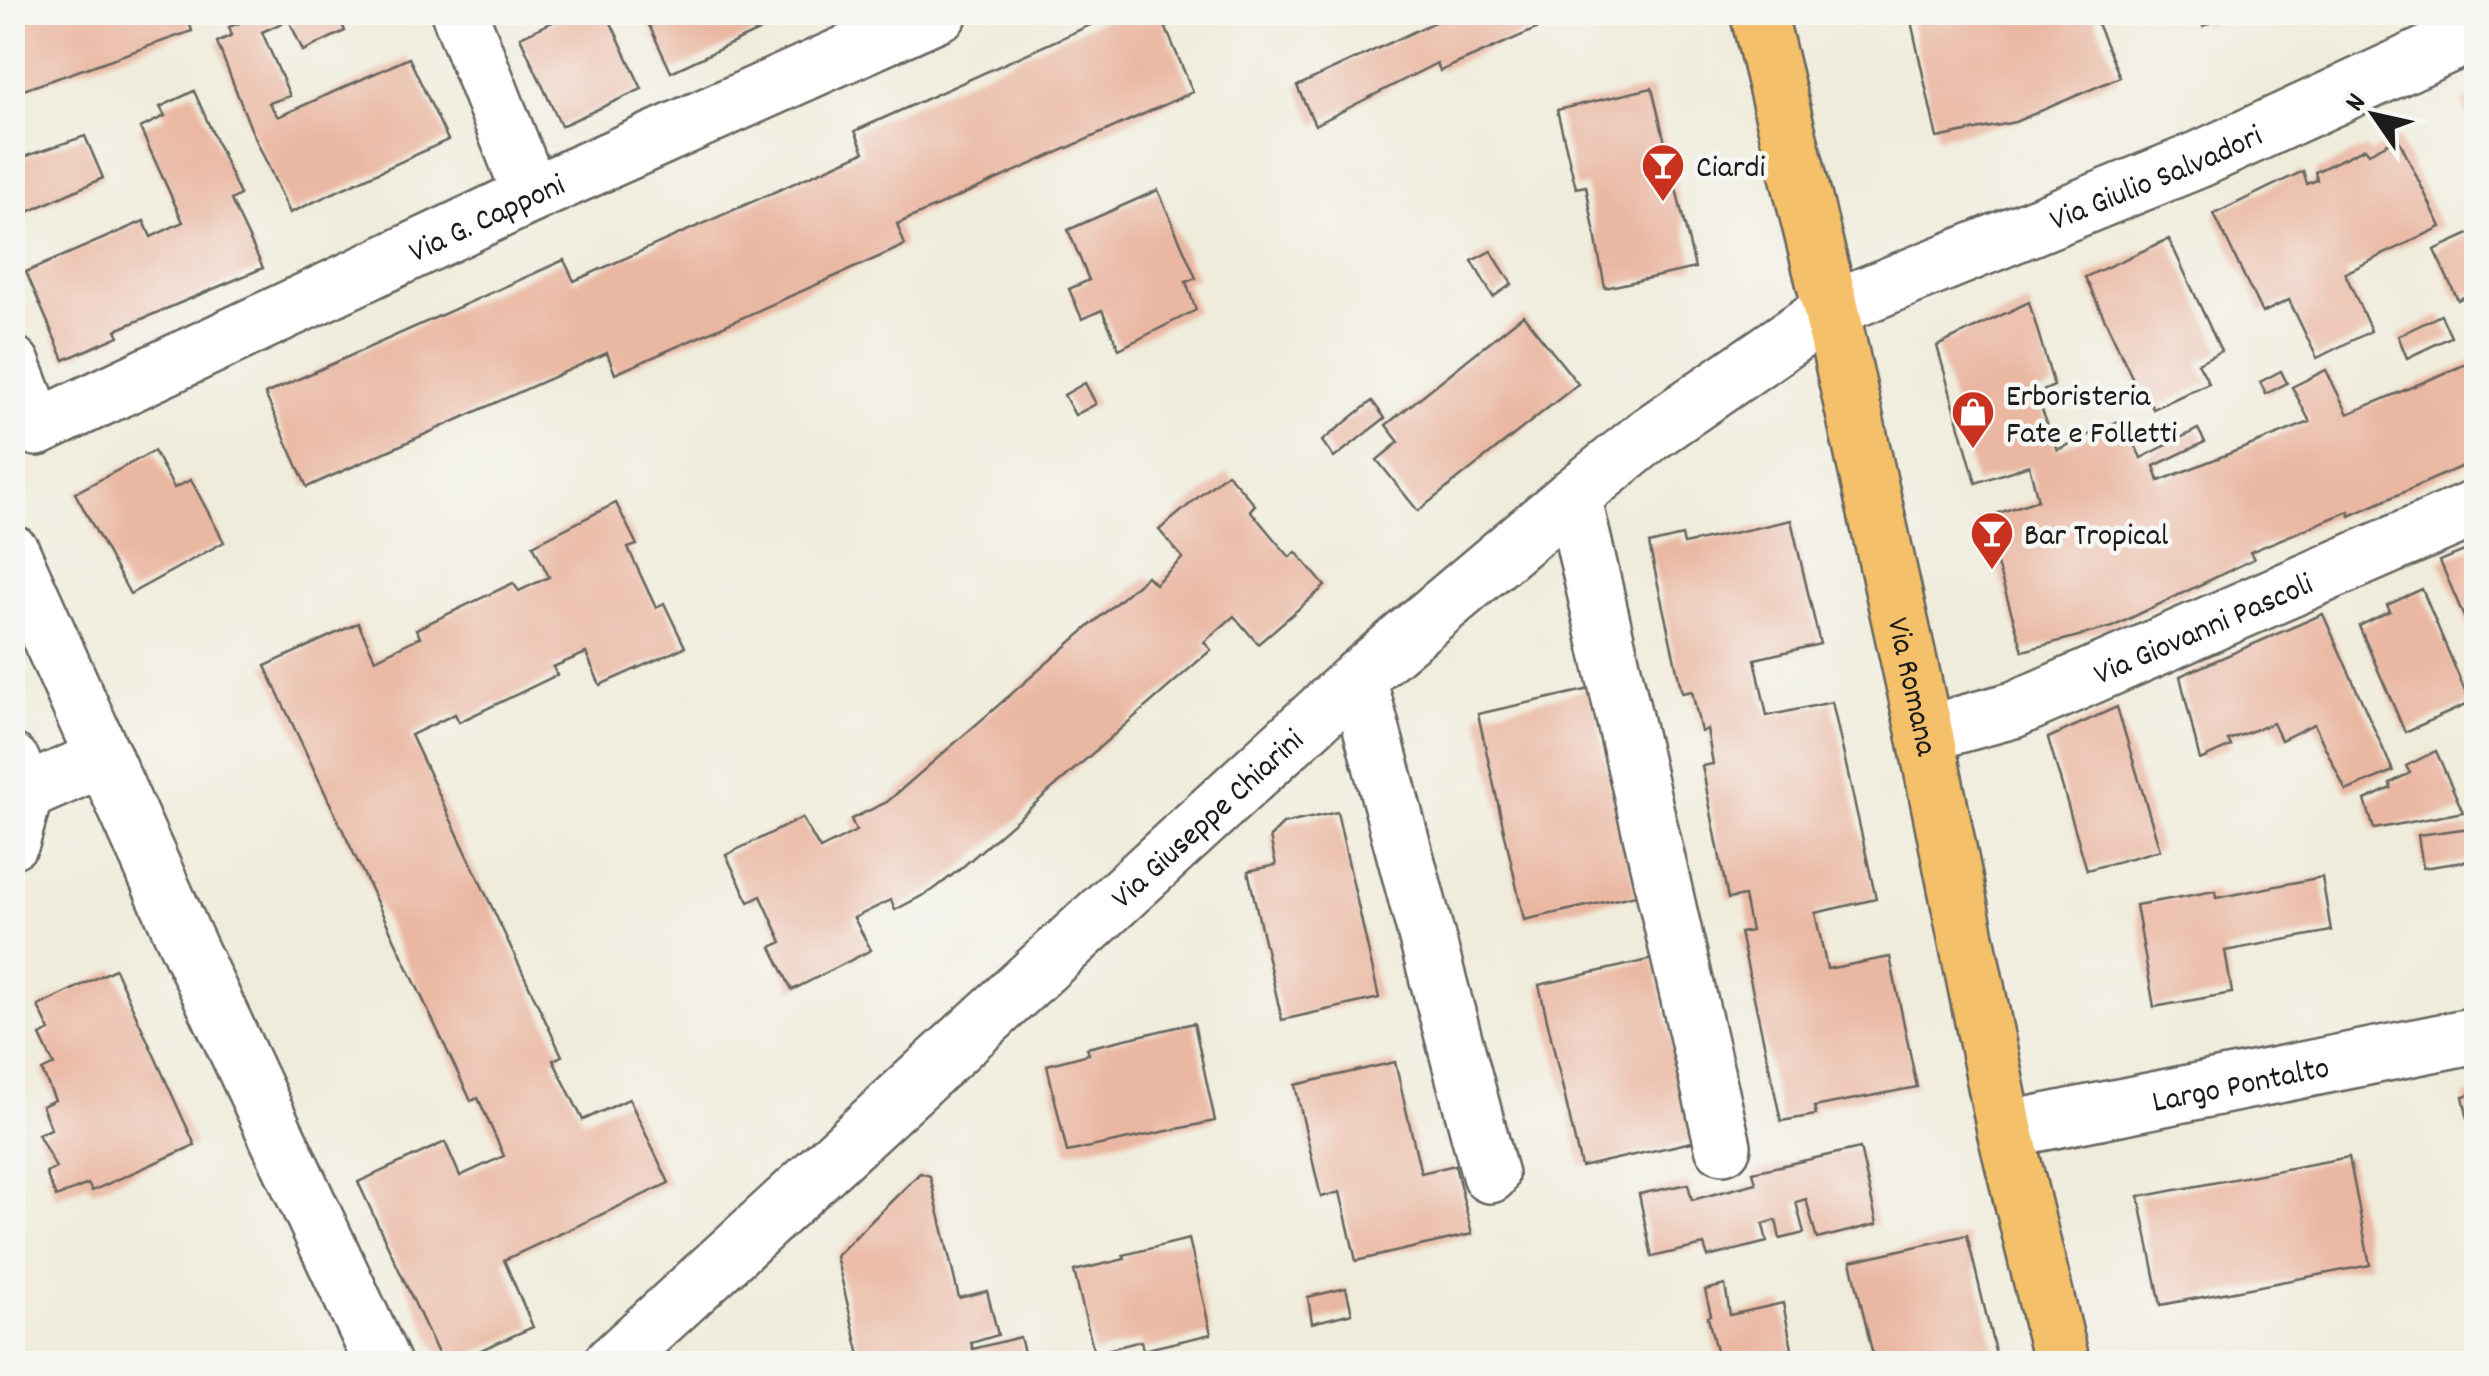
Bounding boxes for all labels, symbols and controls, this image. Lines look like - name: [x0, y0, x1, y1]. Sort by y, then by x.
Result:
- north arrow: [2324, 65, 2424, 165]
- text: N: [2337, 87, 2378, 121]
- street label: Via Giulio Salvadori: [2044, 115, 2271, 246]
- bar icon: Ciardi: [1640, 142, 1686, 203]
- place label: Ciardi: [1696, 147, 1766, 193]
- street label: Via G. Capponi: [402, 165, 574, 277]
- place label: Erboristeria Fate e Folletti: [2006, 376, 2177, 459]
- shop icon: Erboristeria Fate e Folletti: [1950, 389, 1996, 450]
- bar icon: Bar Tropical: [1969, 510, 2015, 571]
- place label: Bar Tropical: [2024, 515, 2169, 561]
- street label: Via Giovanni Pascoli: [2088, 564, 2321, 700]
- street label: Via Romana: [1872, 614, 1947, 761]
- street label: Via Giuseppe Chiarini: [1103, 720, 1316, 922]
- street label: Largo Pontalto: [2149, 1047, 2334, 1128]

